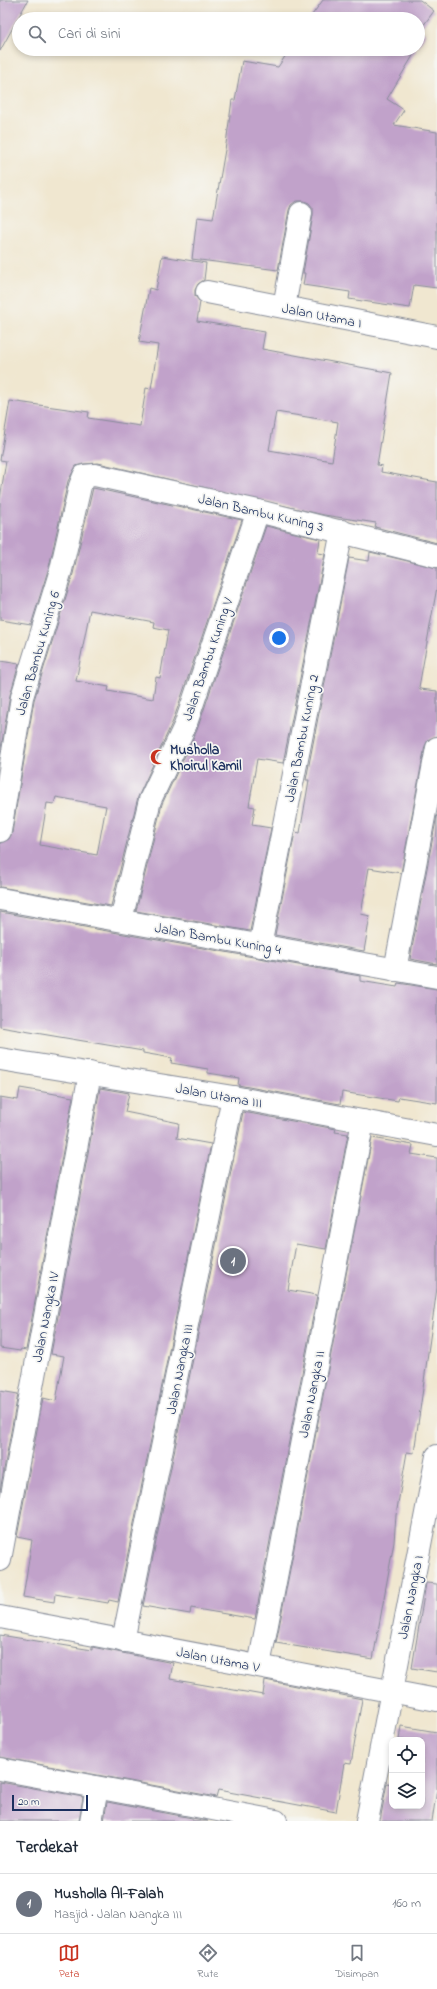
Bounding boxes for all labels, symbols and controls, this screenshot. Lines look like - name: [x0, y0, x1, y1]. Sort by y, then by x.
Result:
- search box: [12, 12, 425, 56]
- icon: search: [26, 23, 48, 45]
- text: Cari di sini: [58, 23, 121, 45]
- street label: Jalan Utama I: [280, 298, 363, 335]
- street label: Jalan Bambu Kuning 3: [196, 489, 326, 539]
- street label: Jalan Bambu Kuning 6: [11, 589, 67, 718]
- street label: Jalan Bambu Kuning V: [178, 595, 240, 724]
- your location: [269, 628, 289, 648]
- street label: Jalan Bambu Kuning 2: [280, 673, 326, 804]
- place label: Musholla Khoirul Kamil: [170, 740, 242, 777]
- mosque icon: Musholla Khoirul Kamil: [149, 748, 167, 766]
- street label: Jalan Bambu Kuning 4: [153, 918, 283, 962]
- street label: Jalan Utama III: [174, 1079, 264, 1114]
- pin: 1: [220, 1246, 246, 1276]
- street label: Jalan Nangka IV: [27, 1270, 67, 1364]
- street label: Jalan Nangka III: [161, 1322, 200, 1416]
- street label: Jalan Nangka II: [294, 1349, 332, 1440]
- street label: Jalan Nangka I: [393, 1554, 431, 1641]
- street label: Jalan Utama V: [174, 1642, 262, 1679]
- map controls: [389, 1737, 425, 1809]
- button: locate: [389, 1737, 425, 1773]
- button: layers: [389, 1773, 425, 1809]
- scale bar: [12, 1793, 88, 1812]
- text: 20 m: [18, 1794, 40, 1810]
- text: Terdekat: [16, 1835, 78, 1860]
- text: Musholla Al-Falah: [54, 1883, 164, 1905]
- text: 1: [27, 1894, 31, 1913]
- text: 160 m: [392, 1894, 421, 1913]
- text: Masjid · Jalan Nangka III: [54, 1905, 182, 1924]
- tab: Peta: [58, 1942, 80, 1982]
- tab: Rute: [197, 1942, 219, 1982]
- tab: Disimpan: [335, 1942, 379, 1982]

